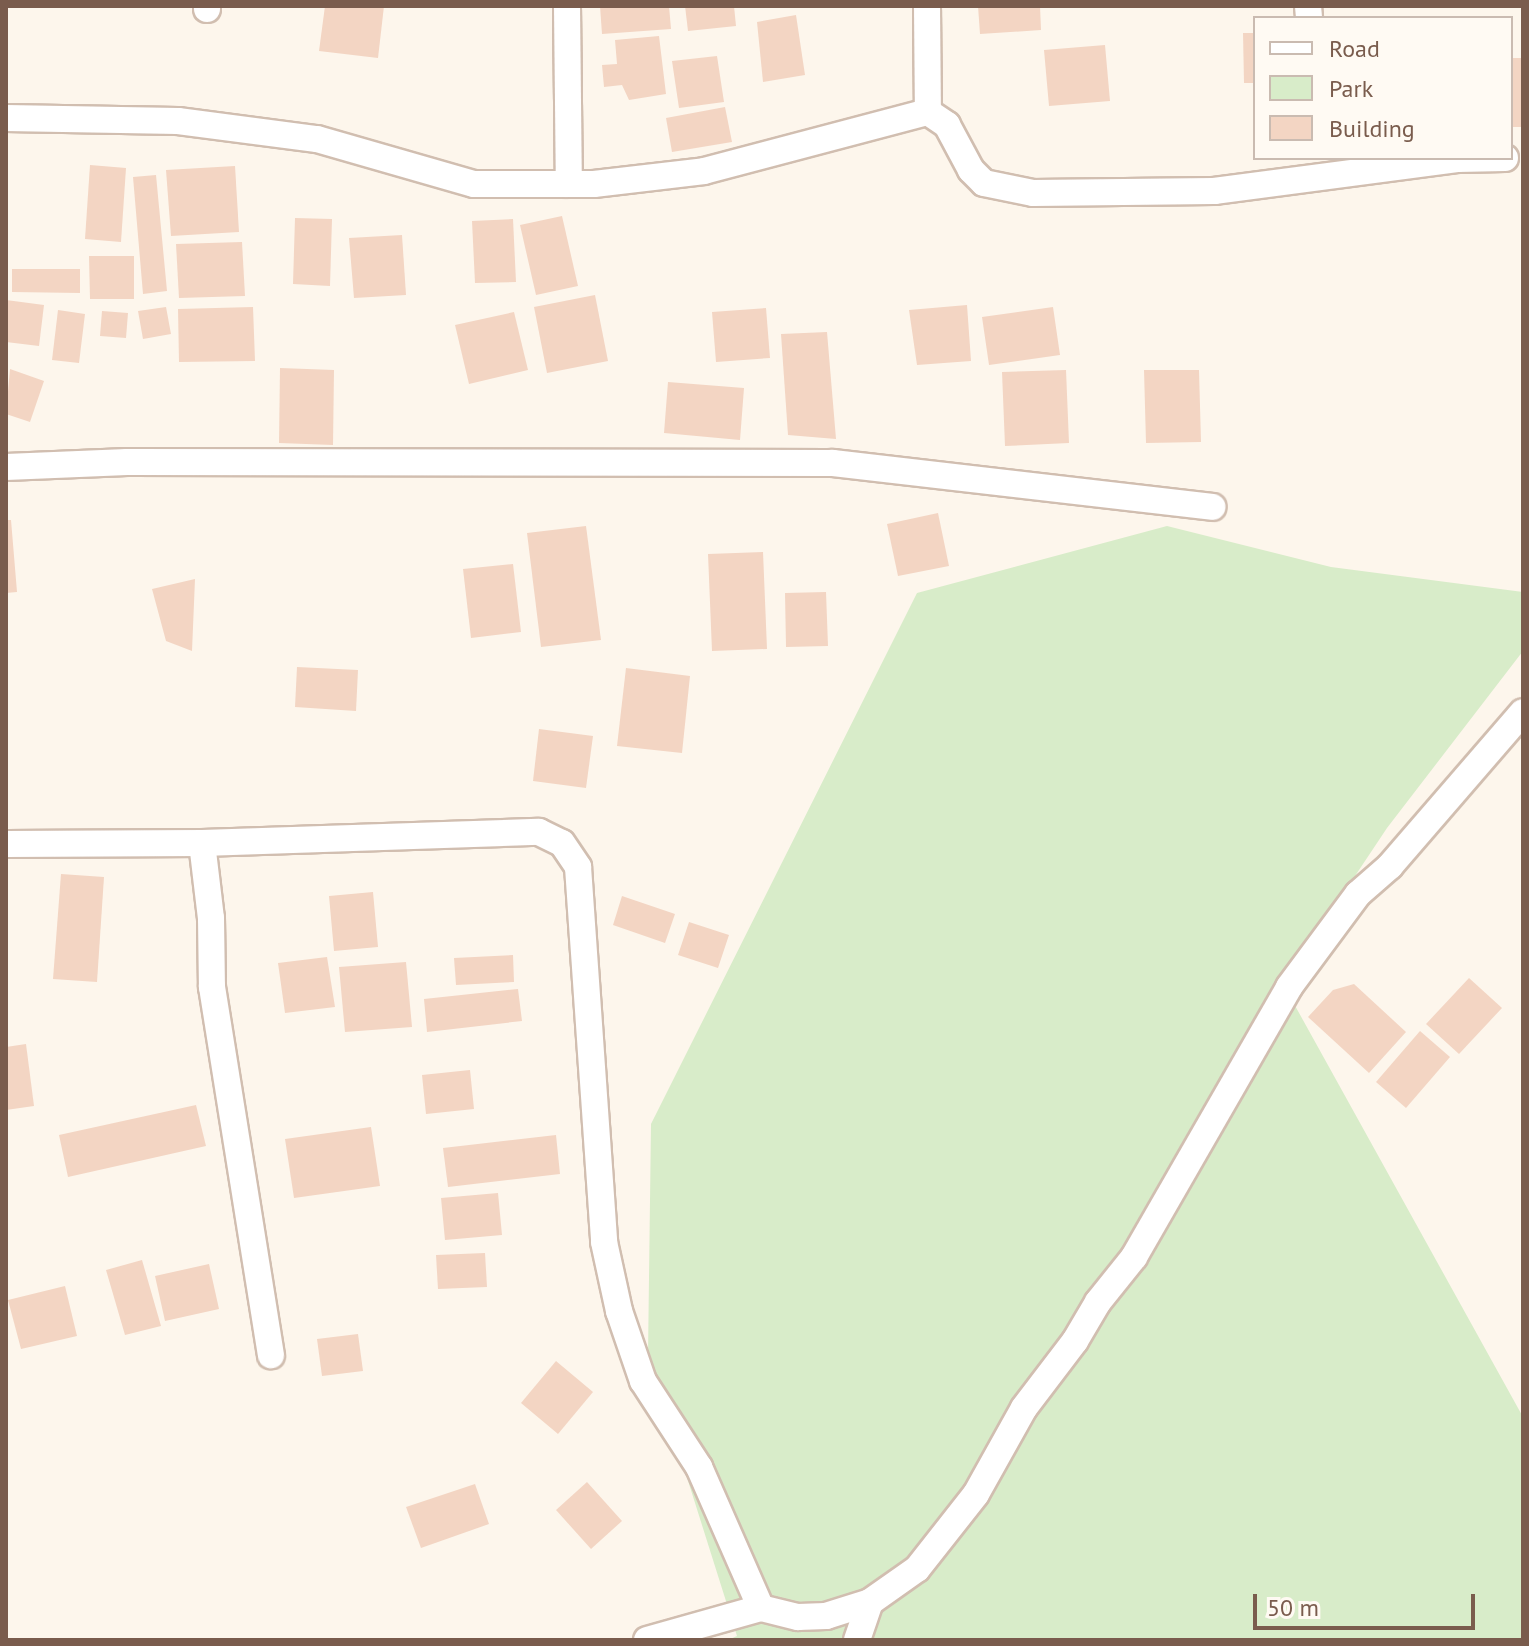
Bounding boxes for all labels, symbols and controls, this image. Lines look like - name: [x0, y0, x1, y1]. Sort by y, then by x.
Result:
- legend: [1253, 16, 1513, 160]
- text: Road: [1329, 33, 1380, 64]
- text: Park: [1329, 73, 1373, 104]
- text: Building: [1329, 113, 1415, 144]
- scale bar: [1257, 1578, 1479, 1628]
- text: 50 m: [1267, 1592, 1319, 1623]

